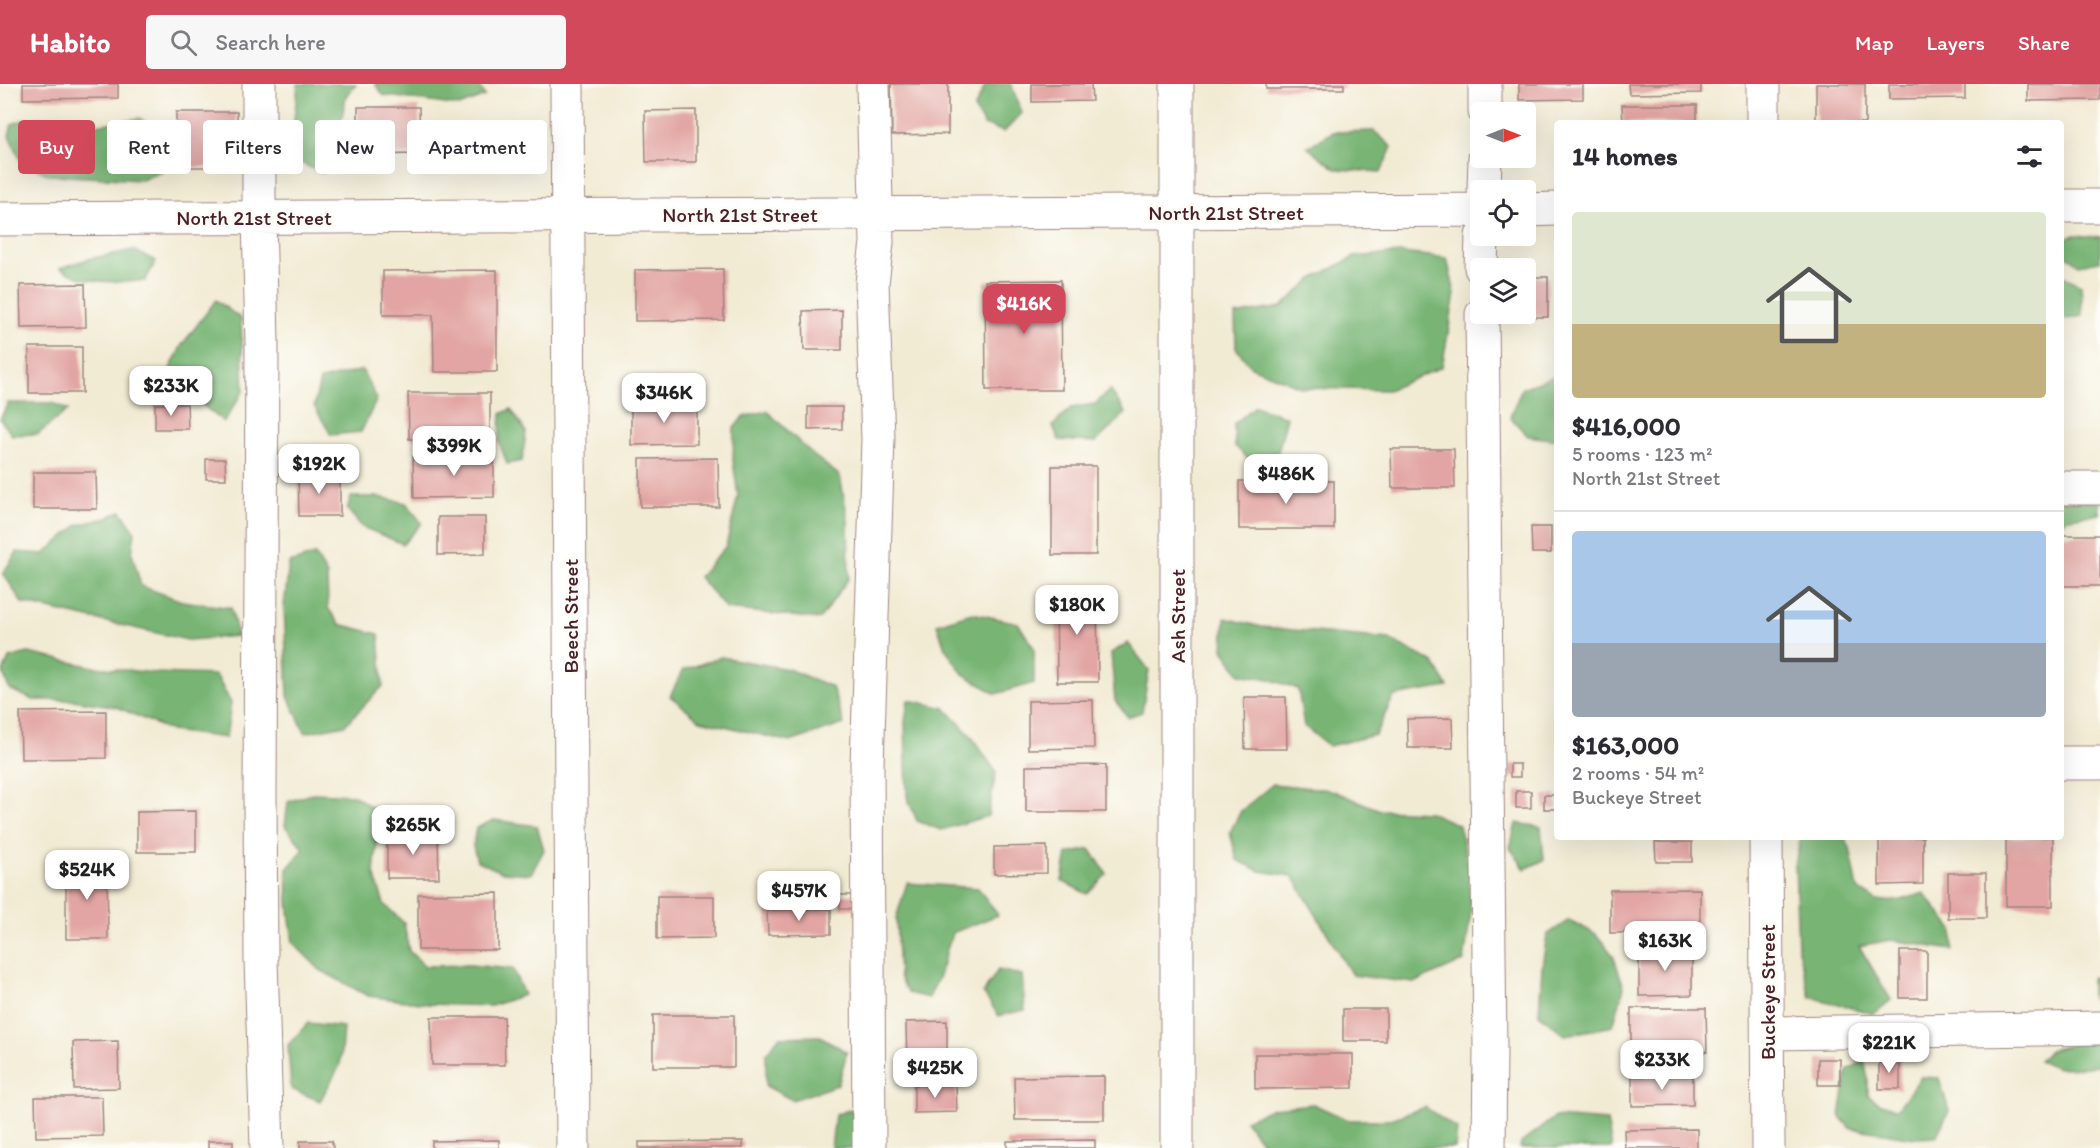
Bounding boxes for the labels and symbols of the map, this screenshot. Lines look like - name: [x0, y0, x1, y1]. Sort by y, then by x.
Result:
- north arrow: [1470, 102, 1536, 168]
- street label: North 21st Street: [1148, 200, 1304, 225]
- street label: North 21st Street: [662, 202, 818, 227]
- street label: North 21st Street: [176, 205, 332, 230]
- pin: $416K: [982, 284, 1066, 335]
- pin: $233K: [129, 366, 213, 417]
- pin: $346K: [622, 373, 706, 424]
- pin: $399K: [412, 426, 496, 477]
- pin: $192K: [277, 444, 361, 495]
- pin: $486K: [1244, 454, 1328, 505]
- street label: Beech Street: [558, 558, 583, 673]
- street label: Ash Street: [1165, 569, 1190, 663]
- pin: $180K: [1035, 585, 1119, 636]
- pin: $265K: [371, 805, 455, 856]
- pin: $524K: [45, 850, 129, 901]
- pin: $457K: [757, 871, 841, 922]
- pin: $163K: [1623, 921, 1707, 972]
- street label: Buckeye Street: [1755, 924, 1780, 1060]
- pin: $221K: [1847, 1023, 1931, 1074]
- pin: $233K: [1620, 1040, 1704, 1091]
- pin: $425K: [893, 1048, 977, 1099]

